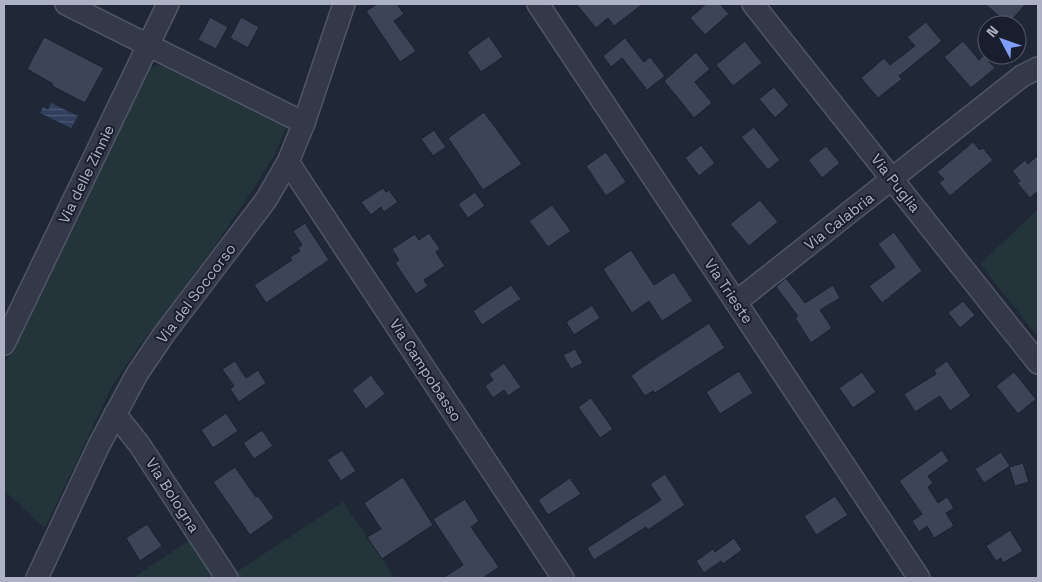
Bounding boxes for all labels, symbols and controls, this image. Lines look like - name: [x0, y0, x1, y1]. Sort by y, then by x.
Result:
- north arrow: [977, 15, 1027, 65]
- text: N: [982, 22, 1002, 41]
- street label: Via delle Zinnie: [54, 121, 118, 226]
- street label: Via Puglia: [867, 150, 925, 216]
- street label: Via Calabria: [800, 188, 878, 254]
- street label: Via del Soccorso: [152, 239, 240, 347]
- street label: Via Trieste: [700, 255, 758, 327]
- street label: Via Campobasso: [386, 315, 466, 425]
- street label: Via Bologna: [142, 454, 204, 536]

